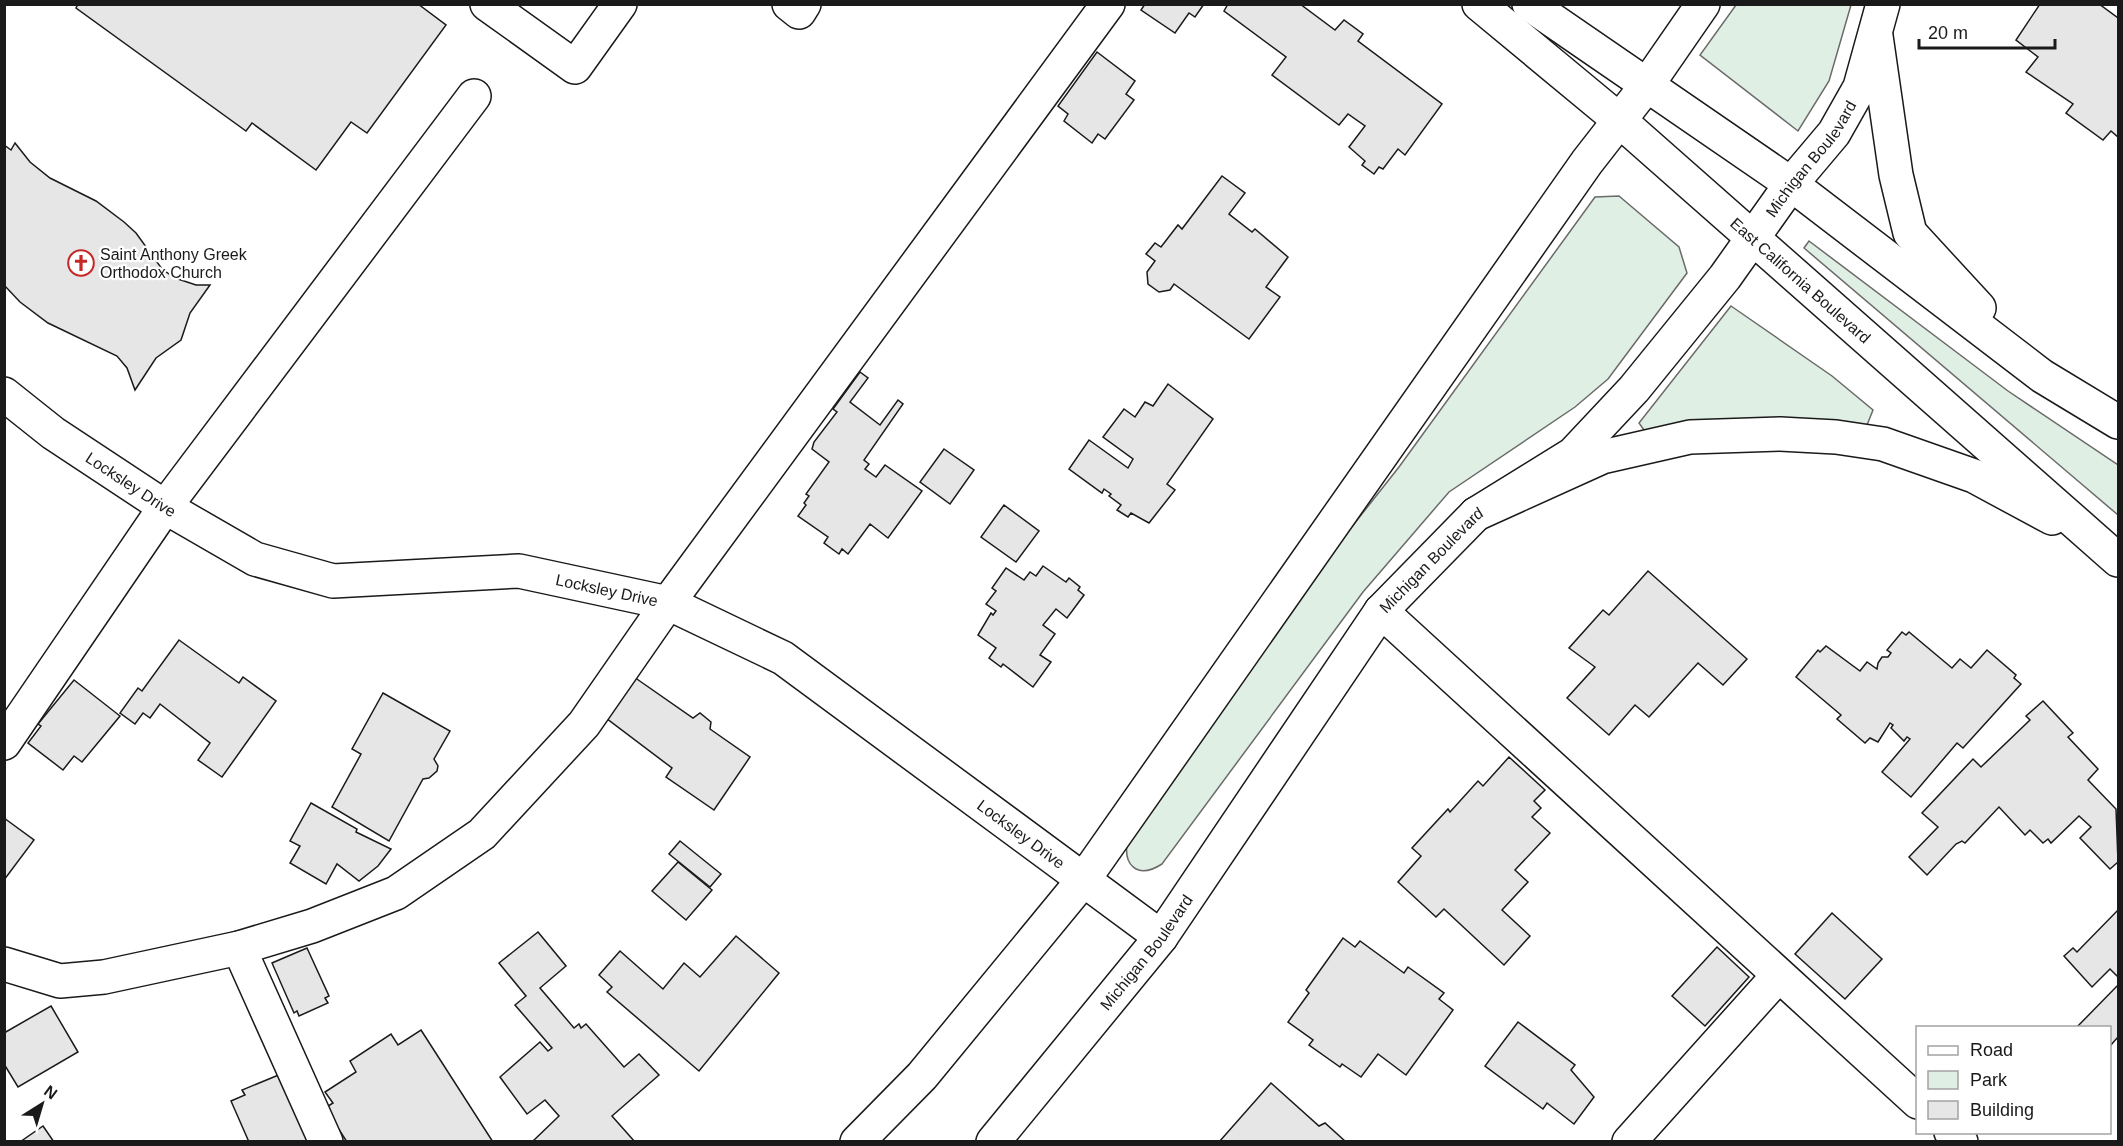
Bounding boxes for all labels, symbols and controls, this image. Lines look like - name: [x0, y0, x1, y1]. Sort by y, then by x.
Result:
- scale bar: [1919, 12, 2056, 50]
- text: 20 m: [1928, 23, 1968, 43]
- street label: Michigan Boulevard: [1763, 98, 1860, 220]
- street label: East California Boulevard: [1727, 214, 1874, 347]
- place label: Saint Anthony Greek Orthodox Church: [100, 246, 248, 281]
- church icon: Saint Anthony Greek Orthodox Church: [66, 248, 96, 278]
- street label: Locksley Drive: [83, 449, 179, 520]
- street label: Michigan Boulevard: [1376, 504, 1486, 616]
- street label: Locksley Drive: [554, 571, 660, 610]
- street label: Locksley Drive: [974, 796, 1068, 872]
- street label: Michigan Boulevard: [1097, 892, 1196, 1013]
- legend: [1916, 1026, 2111, 1134]
- text: Road: [1970, 1040, 2013, 1060]
- text: Park: [1970, 1070, 2008, 1090]
- north arrow: [12, 1074, 72, 1134]
- text: N: [41, 1082, 60, 1103]
- text: Building: [1970, 1100, 2034, 1120]

